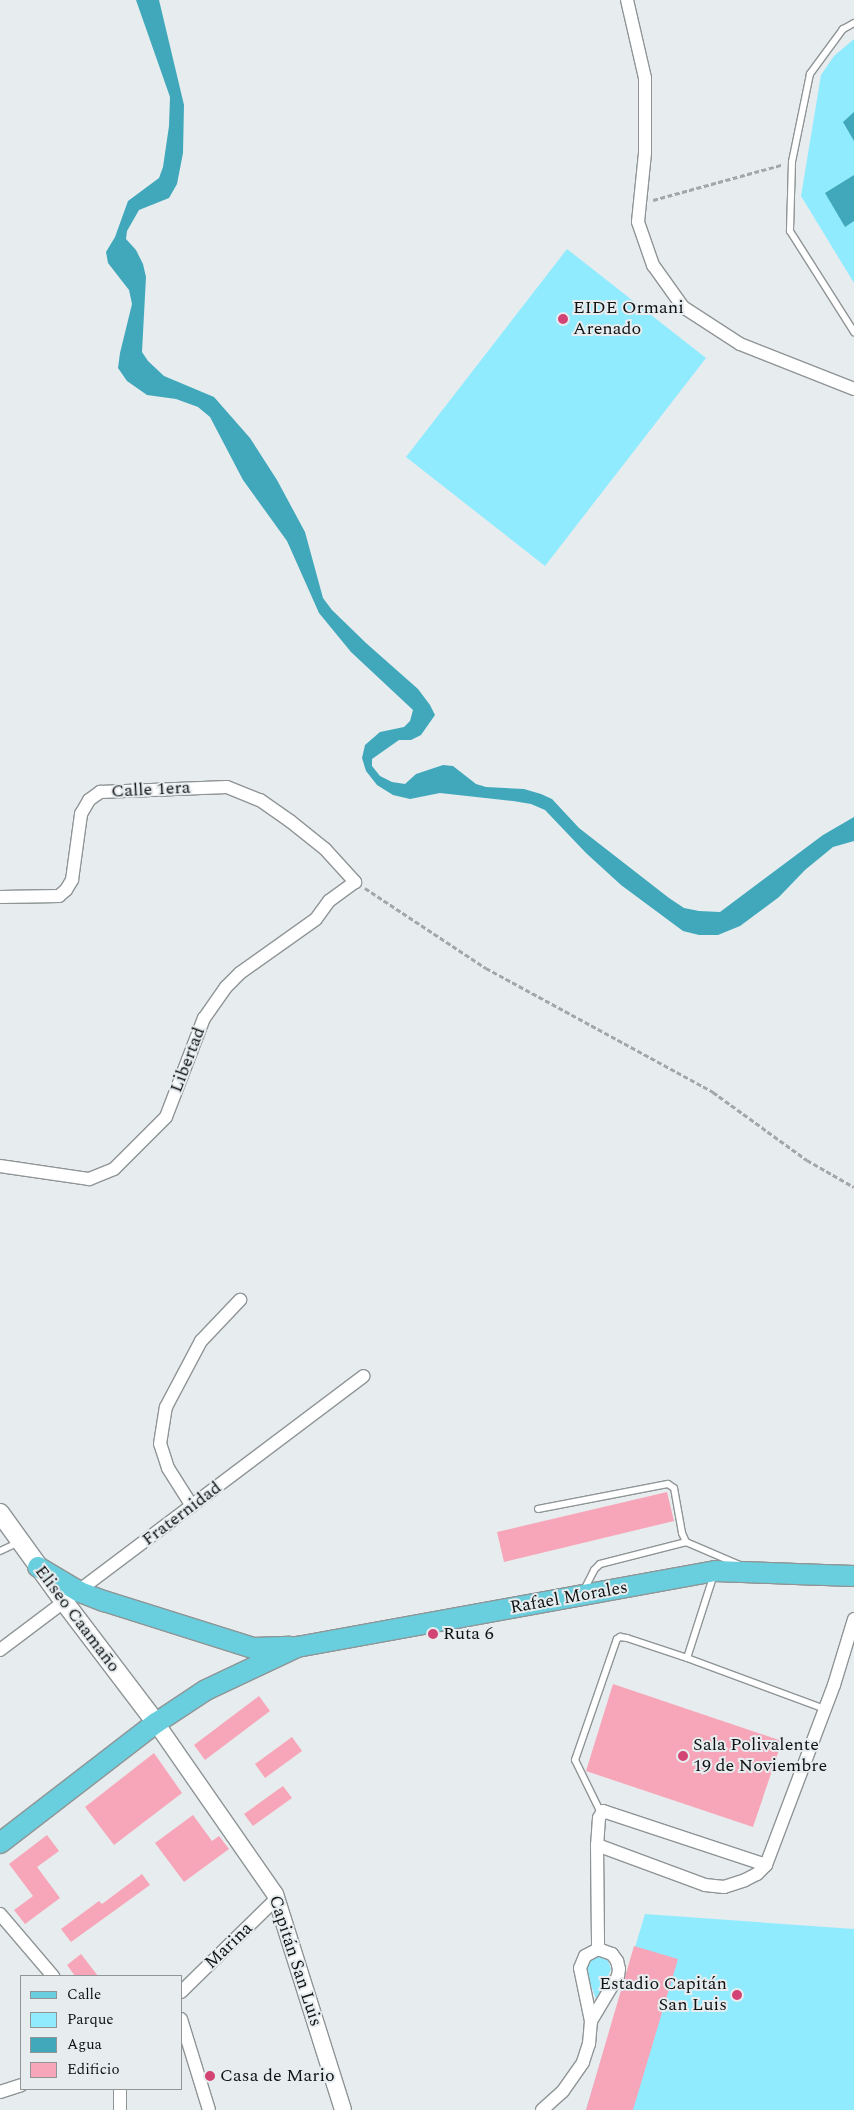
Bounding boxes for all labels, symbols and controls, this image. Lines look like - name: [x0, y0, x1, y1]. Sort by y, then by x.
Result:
- place label: EIDE Ormani Arenado: [573, 298, 684, 340]
- marker: EIDE Ormani Arenado: [557, 313, 569, 325]
- street label: Calle 1era: [111, 777, 191, 803]
- street label: Libertad: [166, 1024, 210, 1096]
- street label: Fraternidad: [138, 1477, 226, 1551]
- street label: Eliseo Caamaño: [30, 1561, 124, 1677]
- street label: Rafael Morales: [509, 1577, 629, 1619]
- place label: Ruta 6: [443, 1623, 494, 1645]
- marker: Ruta 6: [427, 1628, 439, 1640]
- place label: Sala Polivalente 19 de Noviembre: [693, 1735, 827, 1778]
- marker: Sala Polivalente 19 de Noviembre: [677, 1750, 689, 1762]
- street label: Capitán San Luis: [264, 1893, 326, 2029]
- street label: Marina: [201, 1918, 257, 1974]
- place label: Estadio Capitán San Luis: [599, 1974, 727, 2016]
- legend: [20, 1975, 182, 2090]
- text: Calle: [67, 1983, 101, 2006]
- marker: Estadio Capitán San Luis: [731, 1989, 743, 2001]
- text: Parque: [67, 2008, 114, 2031]
- text: Agua: [67, 2033, 102, 2056]
- text: Edificio: [67, 2058, 120, 2081]
- place label: Casa de Mario: [220, 2065, 335, 2087]
- marker: Casa de Mario: [204, 2070, 216, 2082]

